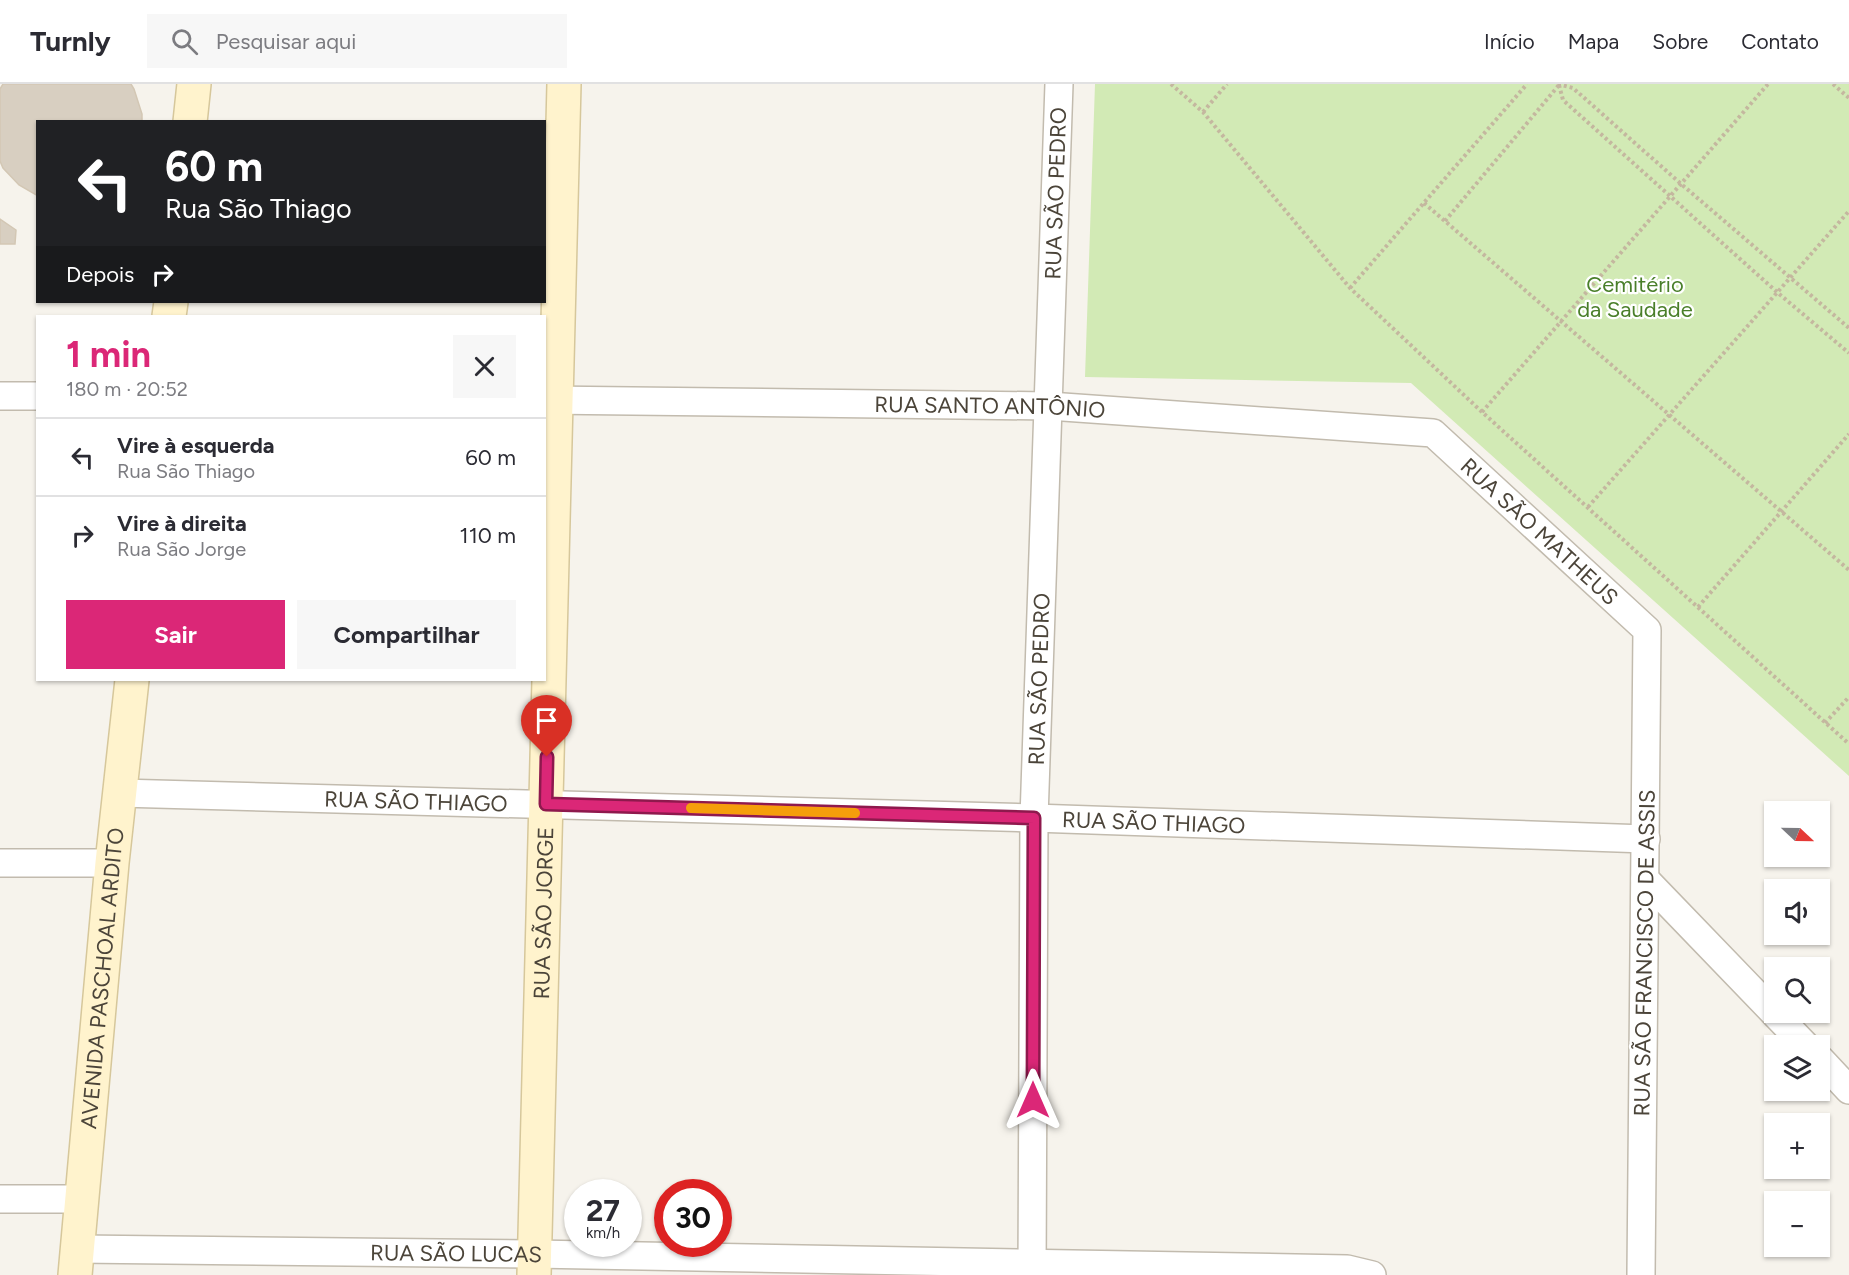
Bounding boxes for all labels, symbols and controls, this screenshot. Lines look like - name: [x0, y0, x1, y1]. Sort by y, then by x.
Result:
- search box: [147, 14, 567, 68]
- text: Turnly: [30, 24, 111, 58]
- icon: search: [168, 25, 201, 58]
- text: Pesquisar aqui: [216, 28, 356, 55]
- text: Início: [1484, 29, 1535, 54]
- text: Mapa: [1568, 29, 1619, 54]
- text: Sobre: [1652, 29, 1708, 54]
- text: Contato: [1741, 29, 1819, 54]
- street label: RUA SÃO PEDRO: [1039, 107, 1072, 280]
- text: 60 m: [165, 141, 263, 192]
- icon: left: [66, 144, 144, 222]
- text: Rua São Thiago: [165, 192, 352, 225]
- icon: right: [146, 258, 179, 291]
- text: Depois: [66, 261, 134, 288]
- park label: Cemitério da Saudade: [1577, 271, 1693, 323]
- text: 1 min: [66, 333, 151, 376]
- button: close: [453, 335, 516, 398]
- text: 180 m · 20:52: [66, 377, 188, 401]
- street label: RUA SANTO ANTÔNIO: [874, 391, 1106, 424]
- text: Vire à esquerda: [117, 432, 275, 459]
- icon: left: [66, 441, 99, 474]
- text: 60 m: [465, 444, 516, 471]
- street label: RUA SÃO MATHEUS: [1455, 452, 1624, 611]
- text: Rua São Thiago: [117, 459, 255, 483]
- text: Vire à direita: [117, 510, 247, 537]
- icon: right: [66, 519, 99, 552]
- text: 110 m: [460, 522, 516, 549]
- text: Rua São Jorge: [117, 537, 246, 561]
- street label: RUA SÃO PEDRO: [1023, 592, 1056, 766]
- button: Sair: [66, 600, 285, 669]
- button: Compartilhar: [297, 600, 516, 669]
- pin: [521, 695, 572, 757]
- icon: arrive: [530, 704, 563, 737]
- street label: RUA SÃO THIAGO: [324, 786, 508, 818]
- street label: RUA SÃO FRANCISCO DE ASSIS: [1628, 789, 1661, 1117]
- north arrow: [1764, 801, 1830, 867]
- map controls: [1764, 801, 1830, 1257]
- street label: RUA SÃO THIAGO: [1061, 806, 1246, 839]
- street label: AVENIDA PASCHOAL ARDITO: [75, 826, 130, 1130]
- street label: RUA SÃO JORGE: [528, 827, 559, 1000]
- button: sound: [1764, 879, 1830, 945]
- button: search: [1764, 957, 1830, 1023]
- button: layers: [1764, 1035, 1830, 1101]
- position arrow: [1001, 1068, 1065, 1132]
- button: +: [1764, 1113, 1830, 1179]
- speed limit sign: 30: [654, 1179, 732, 1257]
- button: −: [1764, 1191, 1830, 1257]
- text: 27: [586, 1192, 620, 1229]
- text: km/h: [586, 1224, 620, 1242]
- street label: RUA SÃO LUCAS: [370, 1239, 542, 1268]

